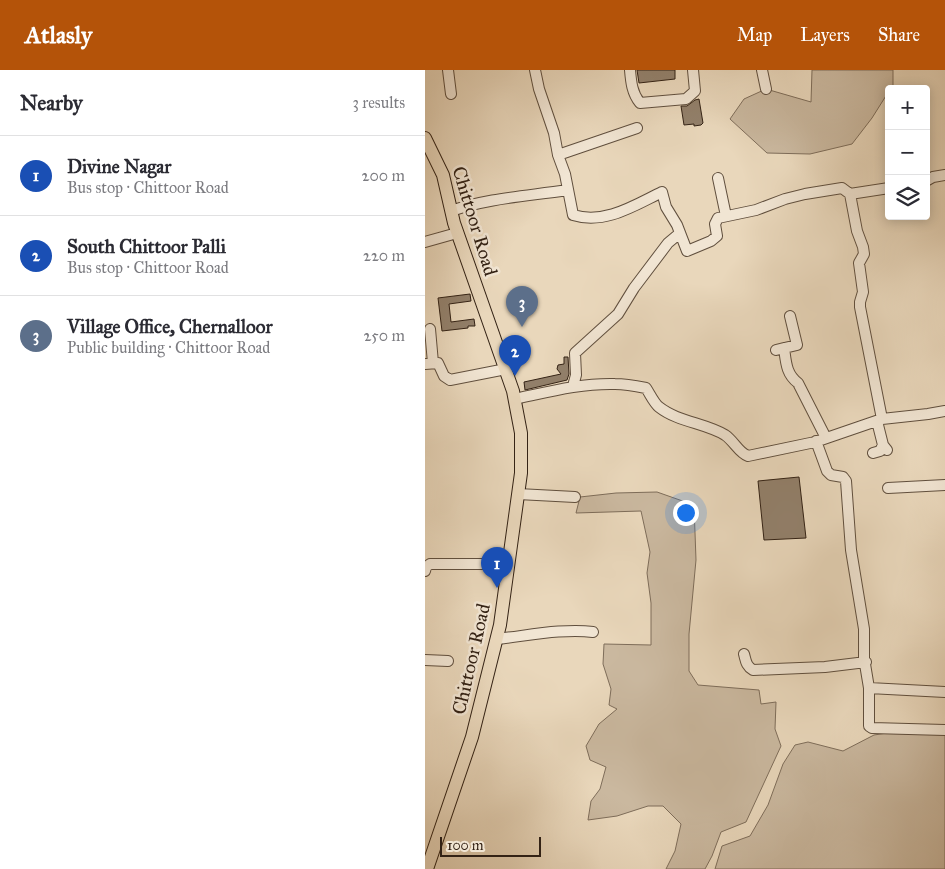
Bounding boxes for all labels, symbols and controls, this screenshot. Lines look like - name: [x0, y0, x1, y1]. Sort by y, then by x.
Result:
- text: Atlasly: [25, 20, 92, 50]
- text: Map: [737, 24, 772, 46]
- text: Layers: [800, 24, 850, 46]
- text: Share: [878, 24, 920, 46]
- map controls: [885, 85, 930, 220]
- button: +: [885, 85, 930, 130]
- text: Nearby: [20, 90, 83, 116]
- text: 3 results: [352, 93, 405, 112]
- button: −: [885, 130, 930, 175]
- text: Divine Nagar: [67, 155, 171, 178]
- street label: Chittoor Road: [447, 164, 503, 279]
- text: 1: [33, 166, 39, 185]
- text: 200 m: [362, 166, 405, 185]
- button: layers: [885, 175, 930, 220]
- text: Bus stop · Chittoor Road: [67, 178, 229, 197]
- text: South Chittoor Palli: [67, 235, 226, 258]
- text: 2: [32, 246, 40, 265]
- text: 220 m: [363, 246, 405, 265]
- text: Bus stop · Chittoor Road: [67, 258, 229, 277]
- pin: 3: [506, 286, 538, 327]
- text: Village Office, Chernalloor: [67, 315, 273, 338]
- text: 3: [33, 326, 39, 345]
- text: 250 m: [364, 326, 405, 345]
- pin: 2: [499, 335, 531, 376]
- text: Public building · Chittoor Road: [67, 338, 270, 357]
- your location: [673, 500, 699, 526]
- pin: 1: [481, 547, 513, 588]
- street label: Chittoor Road: [447, 601, 495, 717]
- scale bar: [440, 834, 541, 857]
- text: 100 m: [447, 837, 484, 854]

